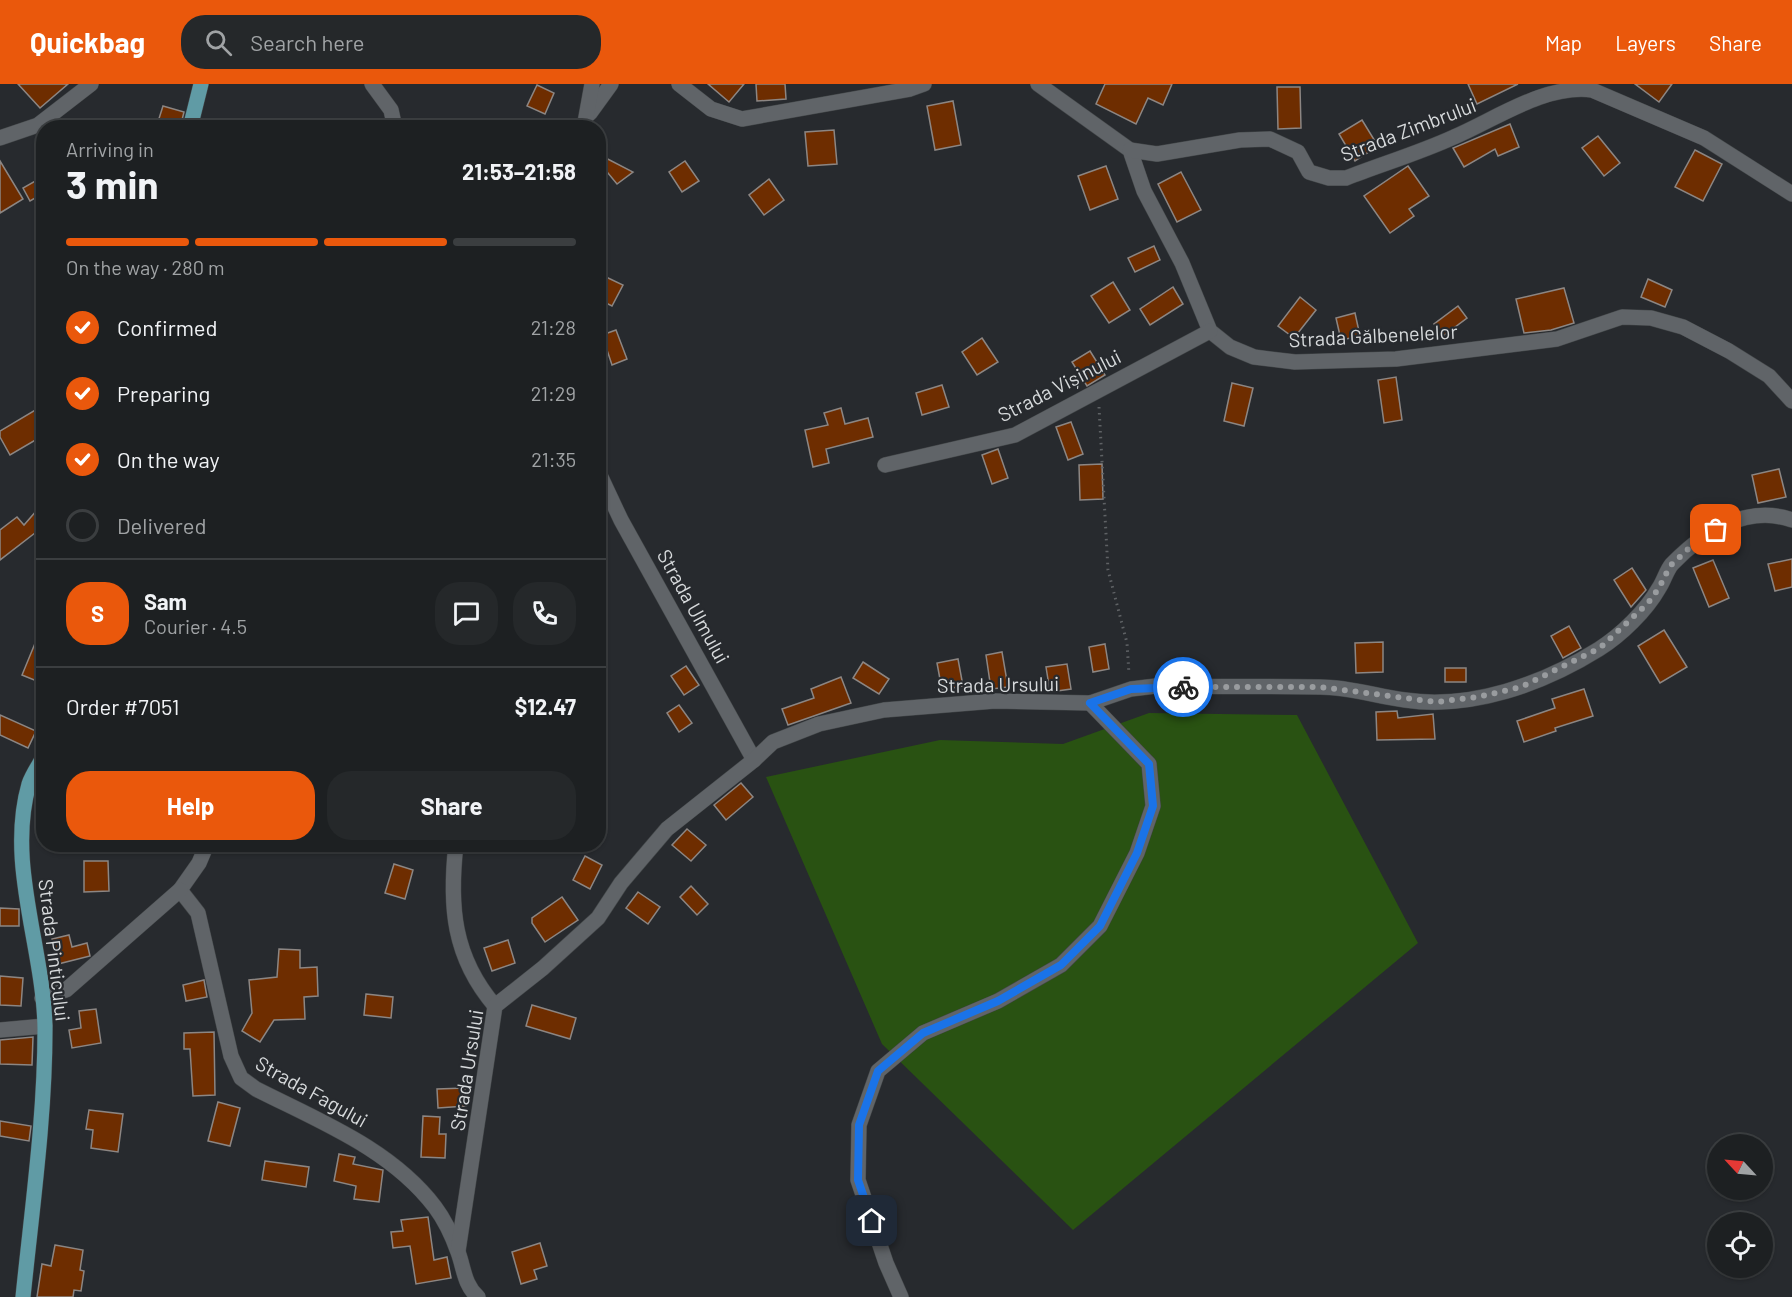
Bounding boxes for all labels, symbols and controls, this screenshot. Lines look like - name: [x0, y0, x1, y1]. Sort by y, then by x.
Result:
- search box: [181, 15, 601, 69]
- text: Quickbag: [30, 25, 145, 59]
- icon: search: [202, 26, 235, 59]
- text: Search here: [250, 29, 365, 55]
- text: Map: [1545, 30, 1582, 55]
- text: Layers: [1615, 30, 1676, 55]
- text: Share: [1709, 30, 1762, 55]
- street label: Strada Zimbrului: [1337, 92, 1479, 166]
- text: Arriving in: [66, 137, 154, 161]
- text: 21:53–21:58: [462, 158, 576, 184]
- text: 3 min: [66, 160, 159, 207]
- text: On the way · 280 m: [66, 255, 225, 279]
- icon: check: [66, 311, 99, 344]
- text: Confirmed: [117, 314, 217, 340]
- text: 21:28: [531, 315, 576, 339]
- street label: Strada Gălbenelelor: [1288, 319, 1458, 351]
- street label: Strada Vișinului: [993, 344, 1125, 426]
- icon: check: [66, 377, 99, 410]
- text: Preparing: [117, 380, 210, 406]
- text: 21:29: [531, 381, 576, 405]
- icon: check: [66, 443, 99, 476]
- text: On the way: [117, 446, 220, 472]
- text: 21:35: [531, 447, 576, 471]
- pin: [1690, 504, 1741, 555]
- text: Delivered: [117, 512, 206, 538]
- icon: bag: [1699, 513, 1732, 546]
- street label: Strada Ulmului: [653, 545, 735, 667]
- button: chat: [435, 582, 498, 645]
- button: phone: [513, 582, 576, 645]
- text: Sam: [144, 588, 187, 614]
- text: S: [91, 600, 104, 626]
- text: Courier · 4.5: [144, 614, 247, 638]
- courier: [1153, 657, 1213, 717]
- street label: Strada Ursului: [937, 671, 1059, 697]
- icon: bike: [1167, 671, 1200, 704]
- text: Order #7051: [66, 693, 179, 719]
- text: $12.47: [515, 693, 576, 719]
- button: Help: [66, 771, 315, 840]
- button: Share: [327, 771, 576, 840]
- street label: Strada Pinticului: [34, 877, 76, 1023]
- street label: Strada Ursului: [445, 1008, 487, 1132]
- street label: Strada Fagului: [252, 1050, 372, 1132]
- north arrow: [1707, 1134, 1773, 1200]
- map controls: [1707, 1134, 1773, 1278]
- pin: [846, 1195, 897, 1246]
- icon: home: [855, 1204, 888, 1237]
- button: locate: [1707, 1212, 1773, 1278]

